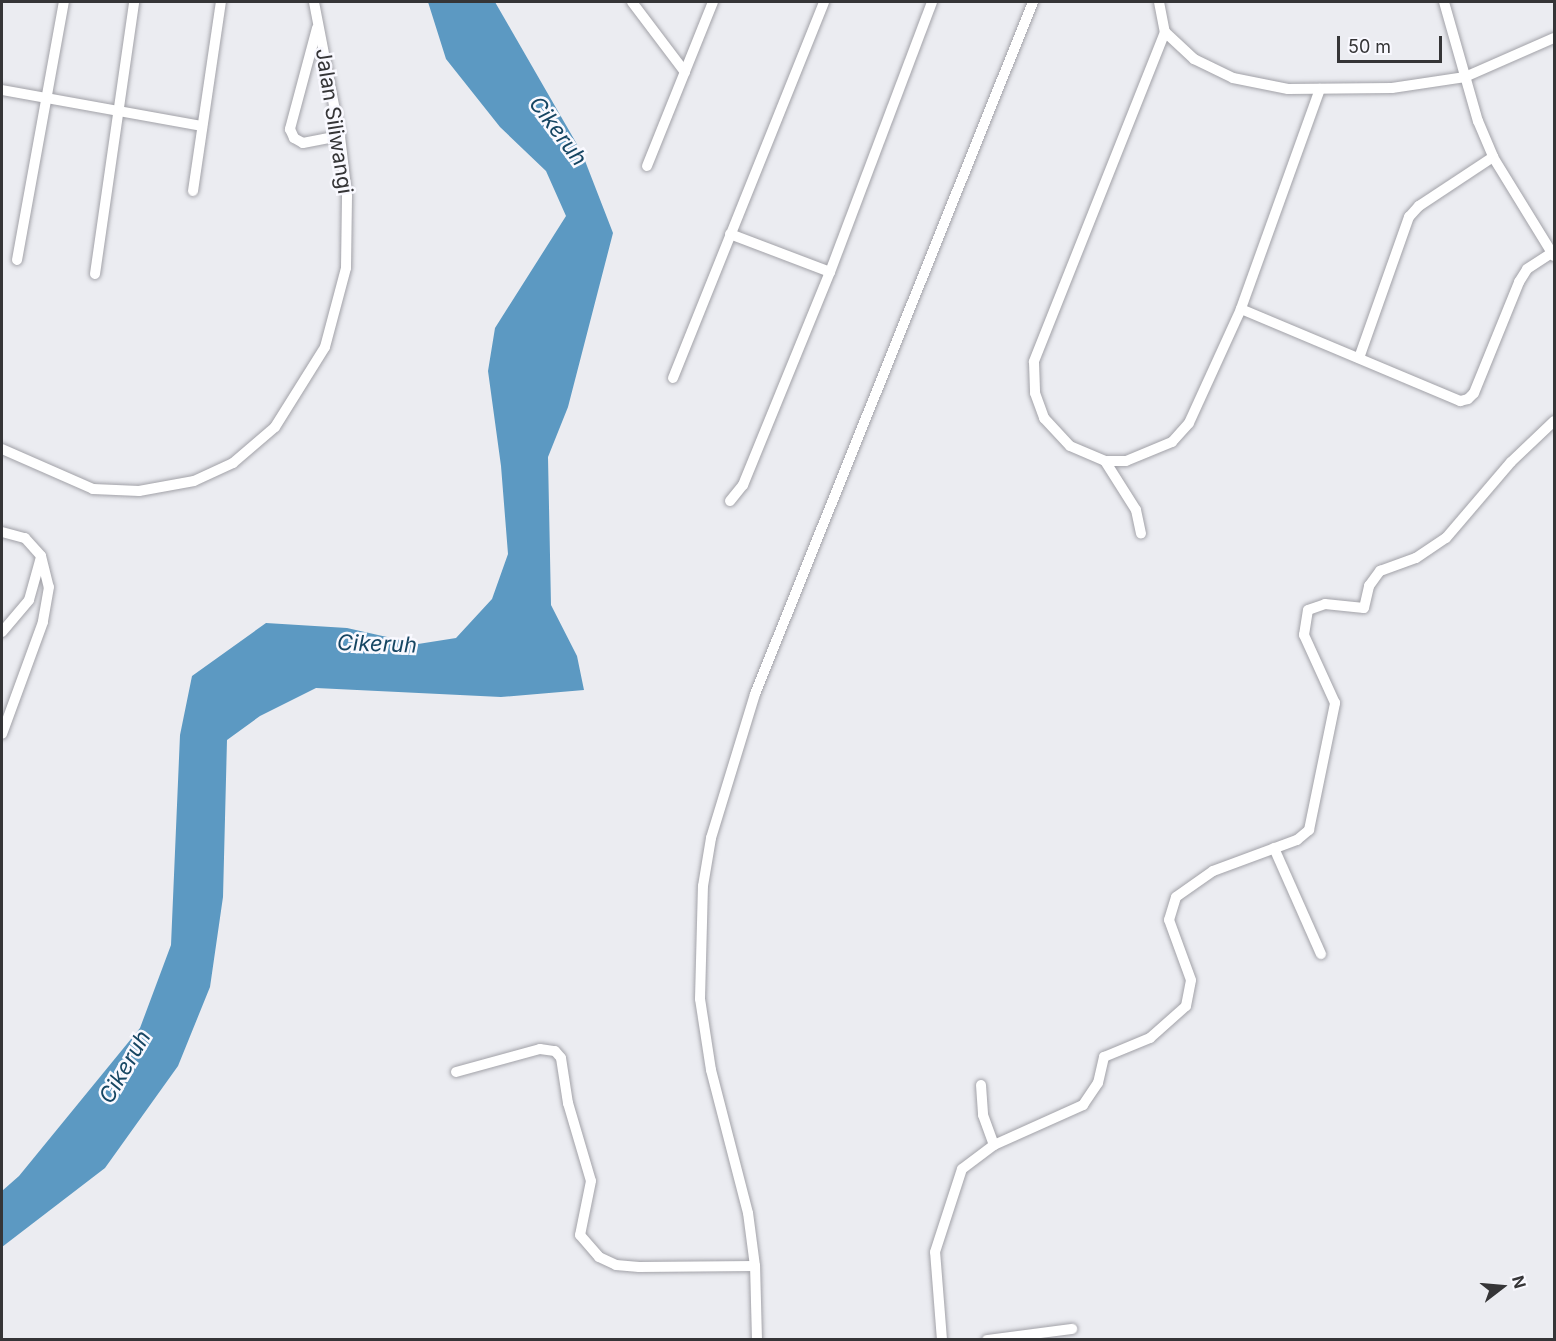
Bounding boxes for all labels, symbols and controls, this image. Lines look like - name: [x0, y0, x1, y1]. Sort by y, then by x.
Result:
- scale bar: [1340, 24, 1445, 62]
- text: 50 m: [1348, 36, 1391, 57]
- street label: Jalan Siliwangi: [310, 46, 358, 196]
- water label: Cikeruh: [523, 91, 593, 171]
- water label: Cikeruh: [337, 629, 417, 659]
- water label: Cikeruh: [94, 1026, 156, 1108]
- north arrow: [1472, 1257, 1532, 1317]
- text: N: [1508, 1273, 1531, 1291]

